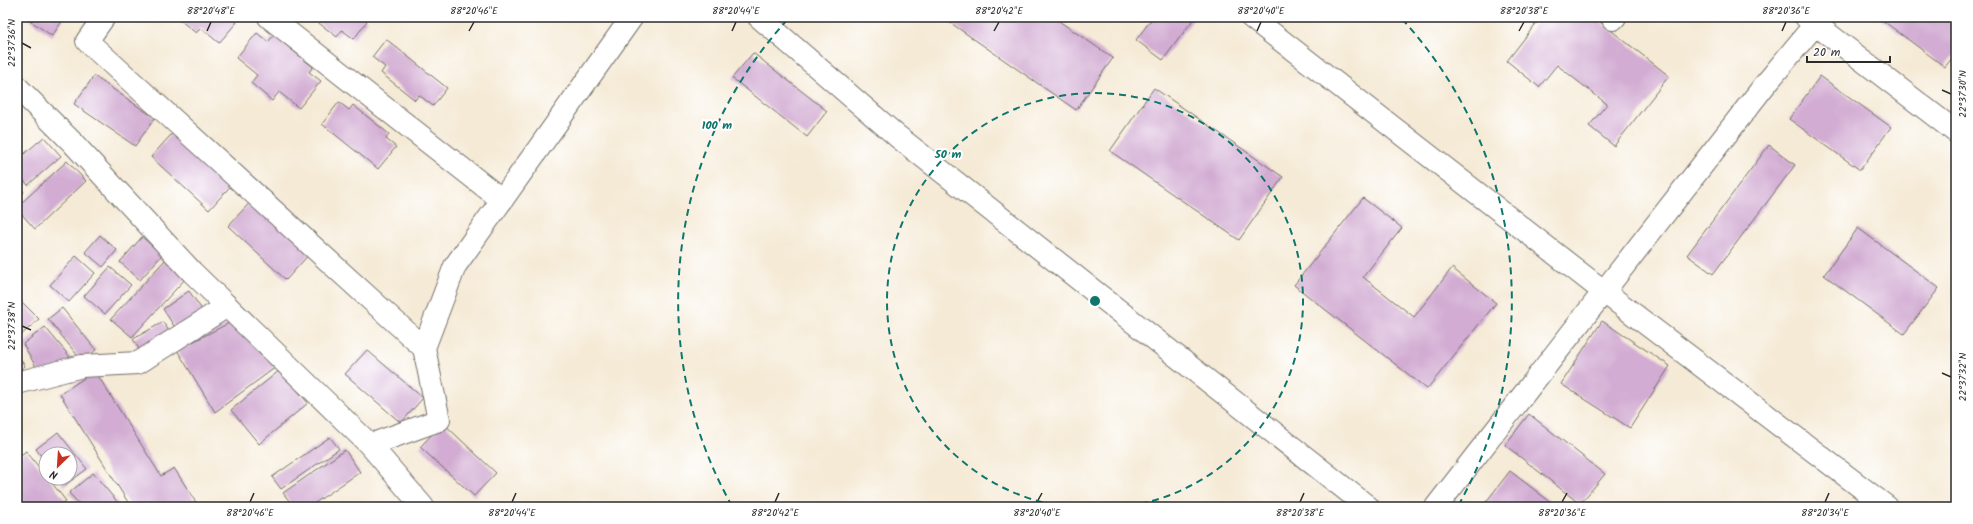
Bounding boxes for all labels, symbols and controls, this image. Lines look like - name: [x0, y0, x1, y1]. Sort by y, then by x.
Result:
- text: 88°20'48"E: [187, 3, 236, 19]
- text: 88°20'46"E: [450, 3, 499, 19]
- text: 88°20'44"E: [712, 3, 761, 19]
- text: 88°20'42"E: [975, 3, 1024, 19]
- text: 88°20'40"E: [1237, 3, 1286, 19]
- text: 88°20'38"E: [1500, 3, 1549, 19]
- text: 88°20'36"E: [1762, 3, 1811, 19]
- text: 22°37'36"N: [4, 19, 20, 67]
- scale bar: [1807, 38, 1890, 64]
- text: 20 m: [1813, 43, 1841, 62]
- text: 22°37'30"N: [1955, 70, 1971, 118]
- text: 100 m: [702, 116, 732, 135]
- text: 50 m: [934, 145, 962, 164]
- centre of rings: [1088, 294, 1102, 308]
- text: 22°37'38"N: [4, 301, 20, 350]
- text: 22°37'32"N: [1955, 353, 1971, 401]
- north arrow: [38, 446, 78, 486]
- text: N: [47, 465, 61, 484]
- text: 88°20'46"E: [226, 505, 275, 521]
- text: 88°20'44"E: [488, 505, 537, 521]
- text: 88°20'42"E: [751, 505, 800, 521]
- text: 88°20'40"E: [1013, 505, 1062, 521]
- text: 88°20'38"E: [1276, 505, 1325, 521]
- text: 88°20'36"E: [1538, 505, 1587, 521]
- text: 88°20'34"E: [1801, 505, 1850, 521]

